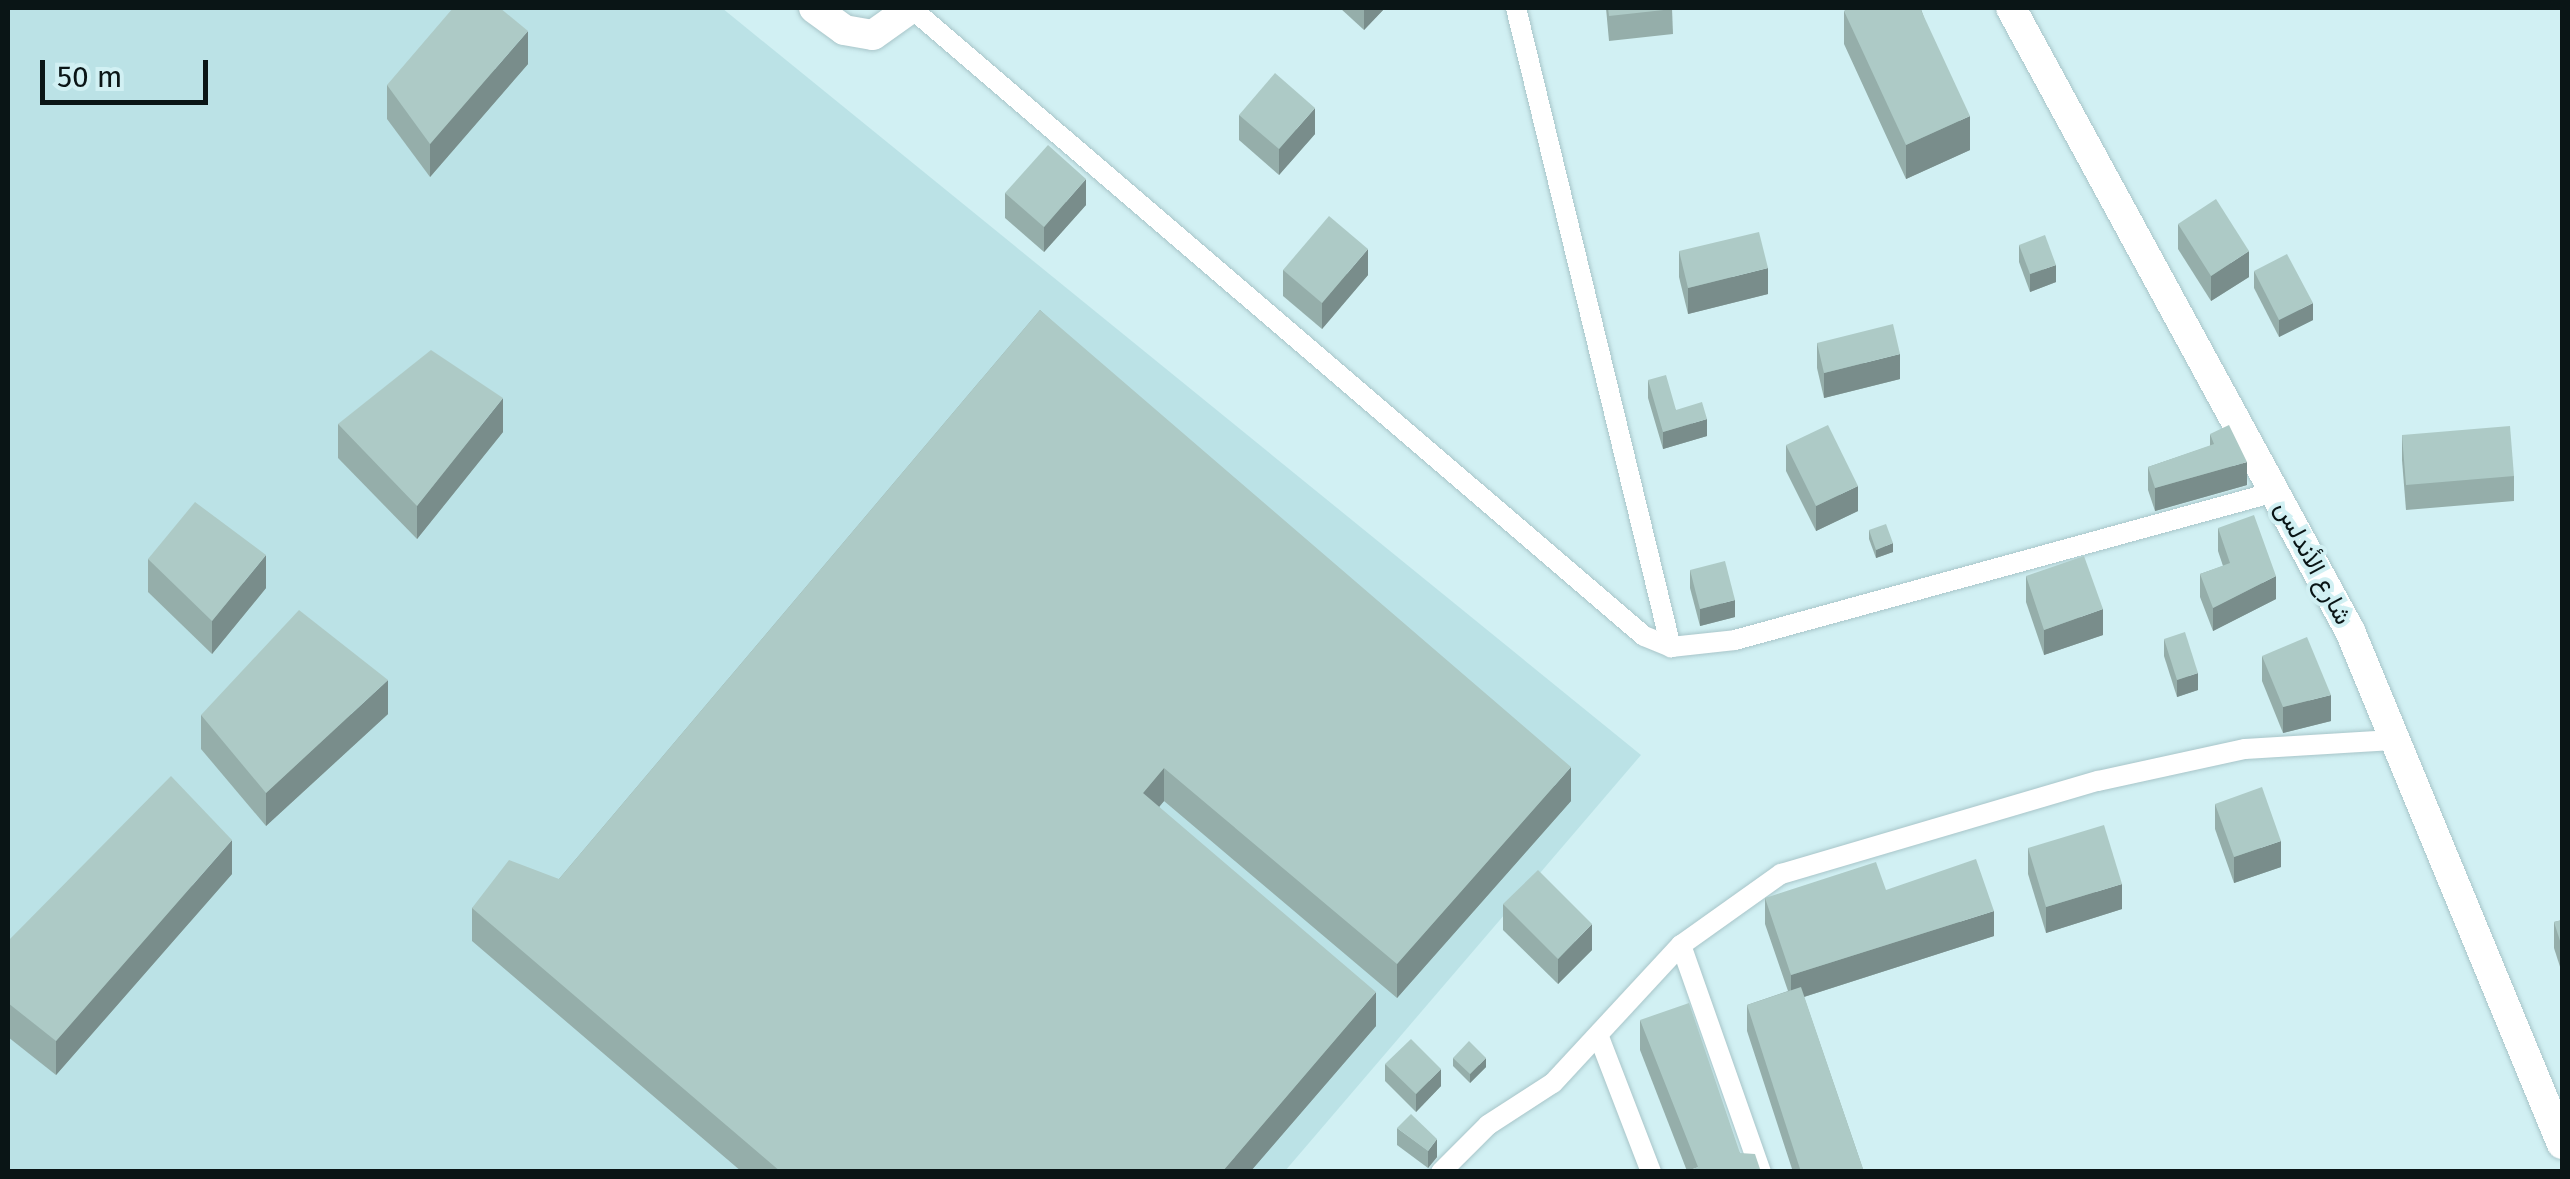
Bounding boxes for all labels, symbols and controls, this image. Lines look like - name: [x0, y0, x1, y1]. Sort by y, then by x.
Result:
- scale bar: [45, 40, 212, 102]
- text: 50 m: [57, 59, 122, 95]
- street label: شارع الأندلس: [2268, 496, 2358, 630]

